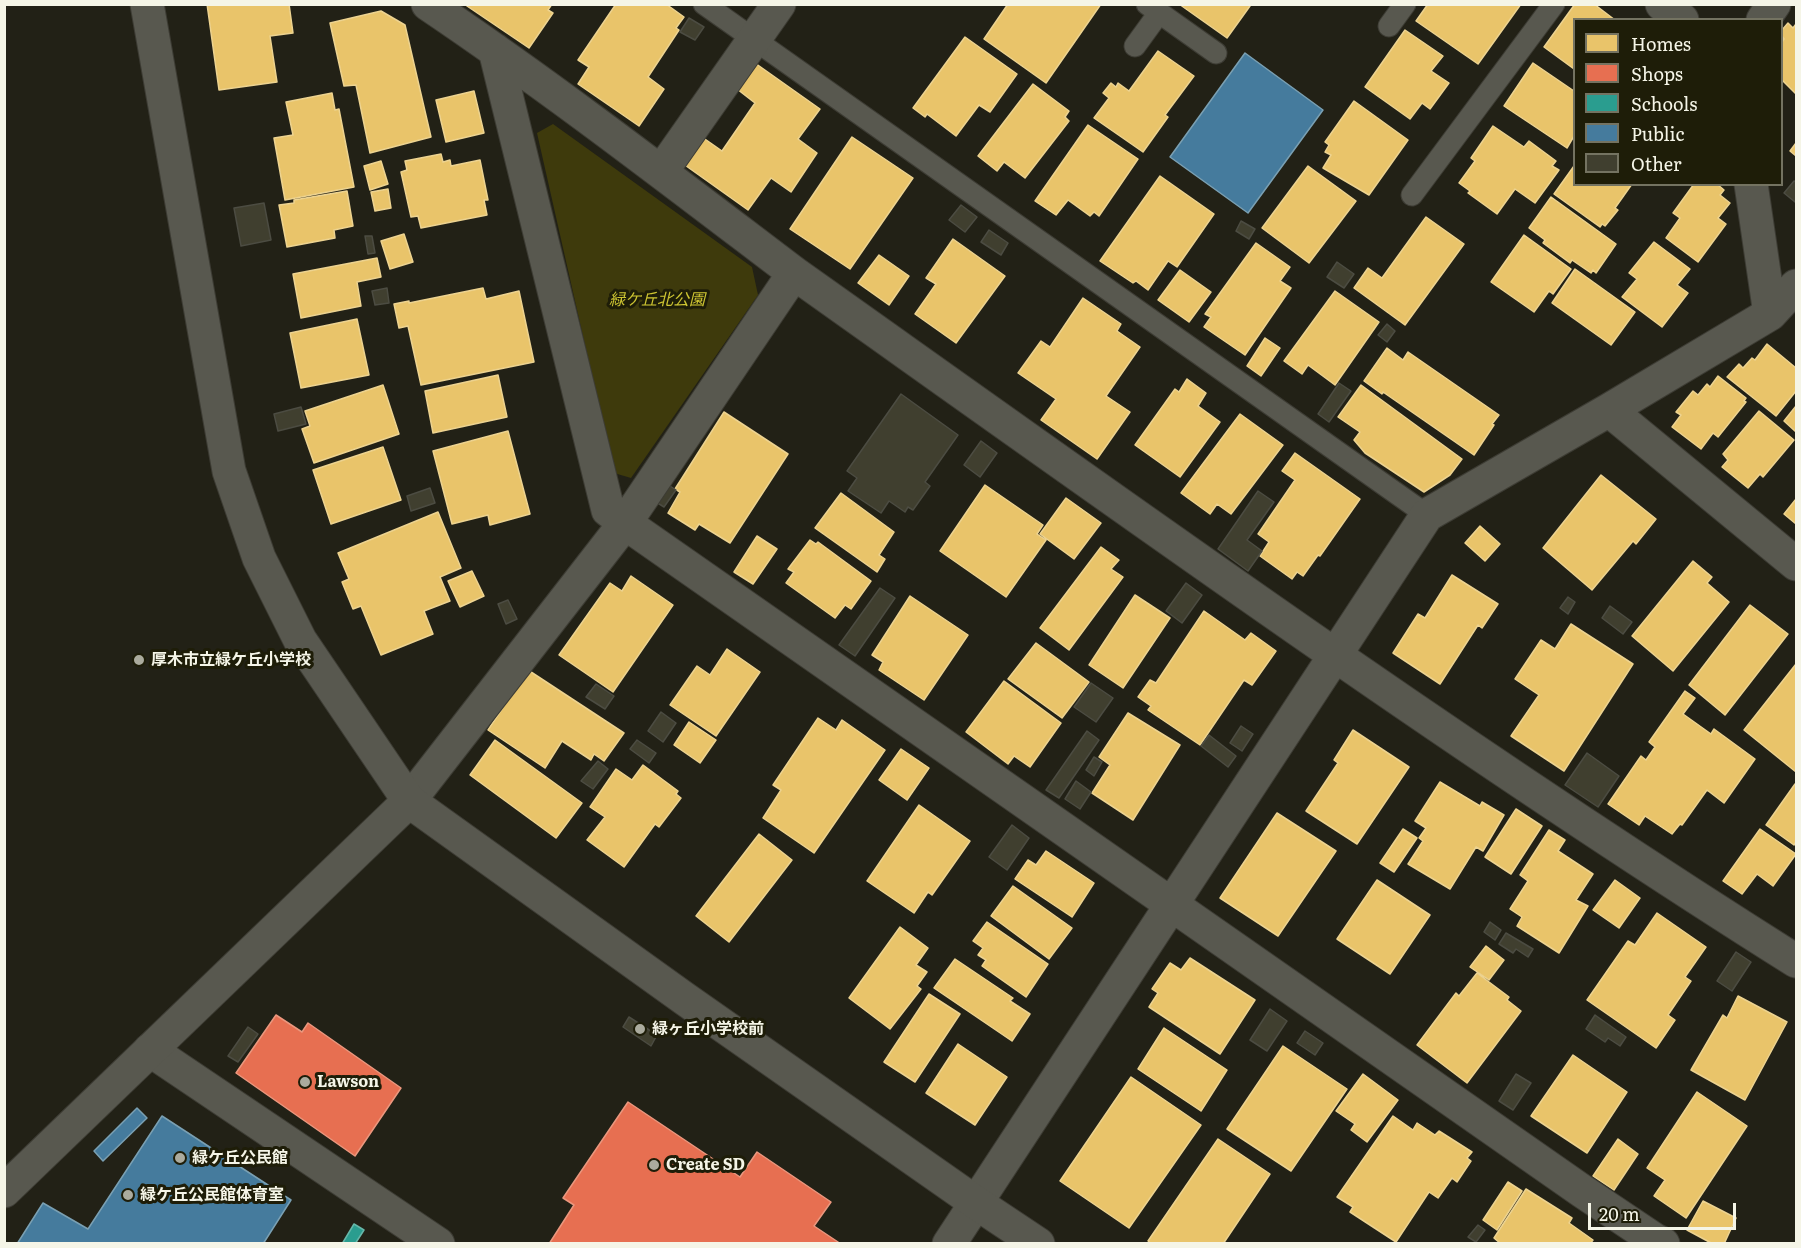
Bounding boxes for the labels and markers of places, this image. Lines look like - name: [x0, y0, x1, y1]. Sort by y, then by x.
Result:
- place label: 厚木市立緑ケ丘小学校: [151, 650, 311, 670]
- marker: 厚木市立緑ケ丘小学校: [132, 653, 146, 667]
- place label: 緑ヶ丘小学校前: [652, 1019, 764, 1039]
- marker: 緑ヶ丘小学校前: [633, 1022, 647, 1036]
- place label: Lawson: [317, 1072, 379, 1092]
- marker: Lawson: [298, 1075, 312, 1089]
- place label: 緑ケ丘公民館: [192, 1148, 288, 1168]
- marker: 緑ケ丘公民館: [173, 1151, 187, 1165]
- place label: Create SD: [666, 1155, 745, 1175]
- marker: Create SD: [647, 1158, 661, 1172]
- place label: 緑ケ丘公民館体育室: [140, 1185, 284, 1205]
- marker: 緑ケ丘公民館体育室: [121, 1188, 135, 1202]

